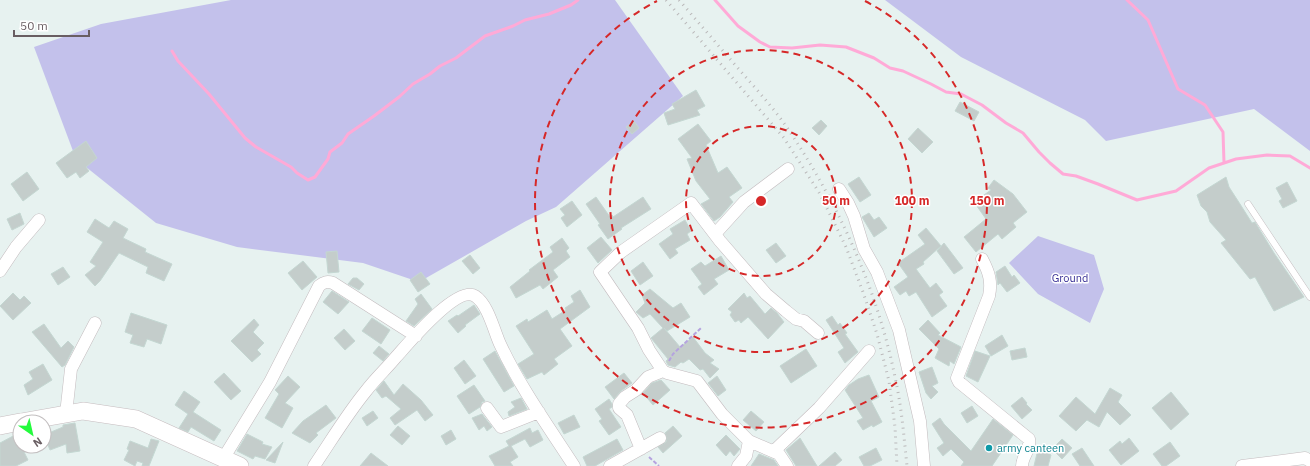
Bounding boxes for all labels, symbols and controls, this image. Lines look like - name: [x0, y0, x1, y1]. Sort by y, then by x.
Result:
- scale bar: [14, 12, 89, 38]
- text: 50 m: [20, 18, 48, 33]
- text: 50 m: [822, 193, 850, 208]
- text: 100 m: [894, 193, 930, 208]
- text: 150 m: [969, 193, 1005, 208]
- centre of rings: [754, 194, 768, 208]
- park label: Ground: [1052, 271, 1088, 285]
- north arrow: [12, 414, 52, 454]
- text: N: [30, 434, 45, 450]
- place label: army canteen: [997, 441, 1064, 455]
- marker: army canteen: [984, 443, 994, 453]

